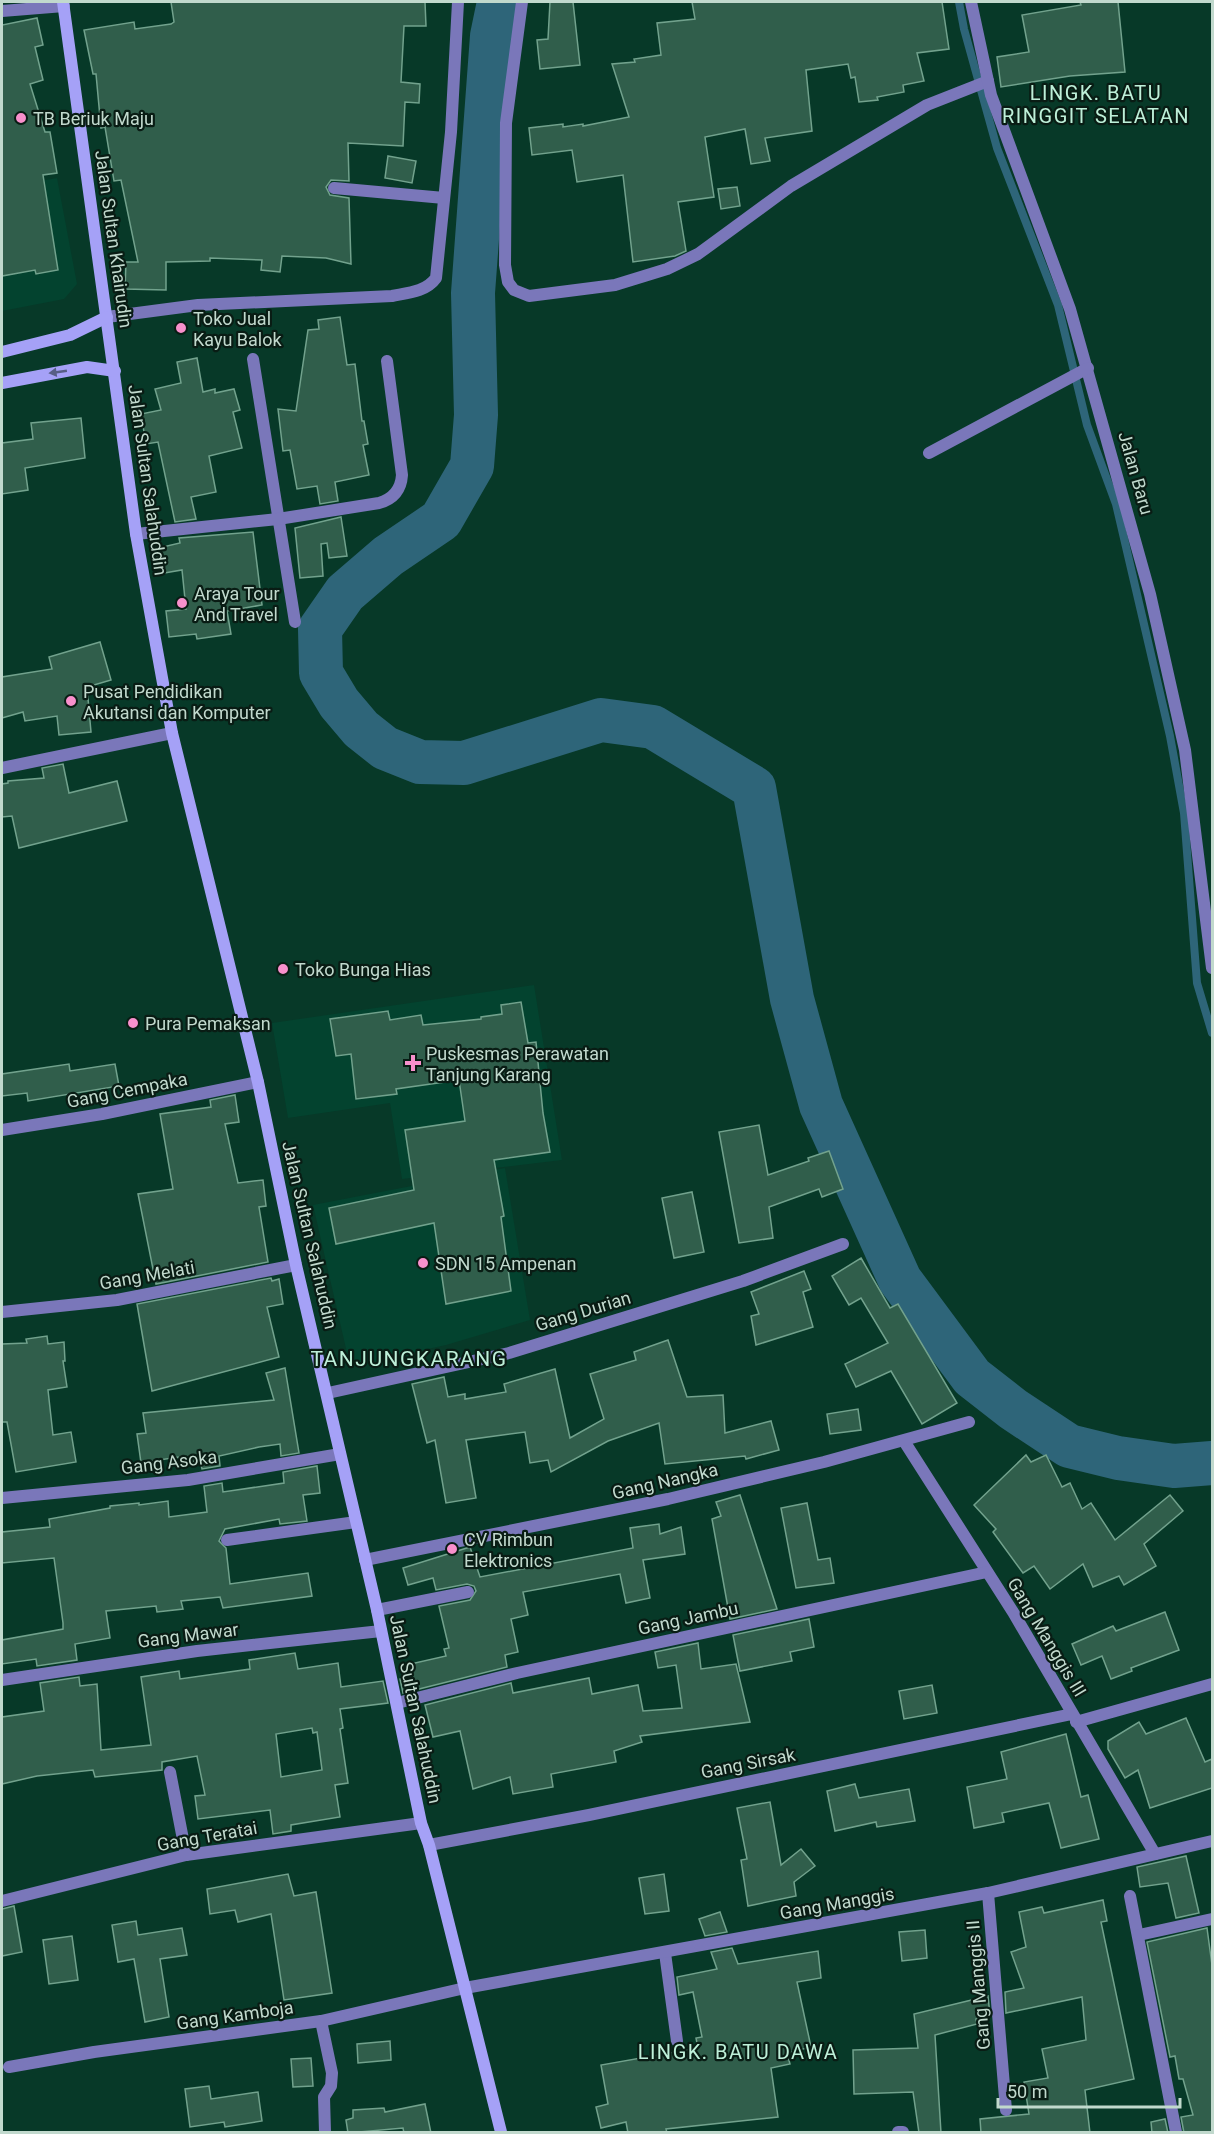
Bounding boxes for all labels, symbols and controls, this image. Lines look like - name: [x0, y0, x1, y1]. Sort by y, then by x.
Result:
- district label: LINGK. BATU RINGGIT SELATAN: [1002, 81, 1190, 128]
- place label: TB Beriuk Maju: [33, 108, 154, 129]
- marker: TB Beriuk Maju: [14, 111, 28, 125]
- street label: Jalan Sultan Khairudin: [91, 149, 137, 329]
- place label: Toko Jual Kayu Balok: [193, 308, 283, 350]
- marker: Toko Jual Kayu Balok: [174, 321, 188, 335]
- one-way arrow: [48, 368, 67, 377]
- street label: Jalan Sultan Salahuddin: [124, 383, 172, 577]
- street label: Jalan Baru: [1114, 429, 1158, 517]
- place label: Araya Tour And Travel: [194, 583, 280, 625]
- marker: Araya Tour And Travel: [175, 596, 189, 610]
- place label: Pusat Pendidikan Akutansi dan Komputer: [83, 681, 271, 723]
- marker: Pusat Pendidikan Akutansi dan Komputer: [64, 694, 78, 708]
- place label: Toko Bunga Hias: [295, 959, 431, 980]
- marker: Toko Bunga Hias: [276, 962, 290, 976]
- place label: Pura Pemaksan: [145, 1013, 271, 1034]
- marker: Pura Pemaksan: [126, 1016, 140, 1030]
- place label: Puskesmas Perawatan Tanjung Karang: [426, 1043, 609, 1085]
- marker: Puskesmas Perawatan Tanjung Karang: [404, 1054, 422, 1072]
- street label: Gang Cempaka: [65, 1068, 189, 1112]
- street label: Jalan Sultan Salahuddin: [278, 1139, 342, 1331]
- place label: SDN 15 Ampenan: [435, 1253, 576, 1274]
- street label: Gang Melati: [98, 1256, 196, 1294]
- marker: SDN 15 Ampenan: [416, 1256, 430, 1270]
- street label: Gang Durian: [533, 1287, 633, 1335]
- district label: TANJUNGKARANG: [310, 1347, 508, 1371]
- street label: Gang Asoka: [120, 1446, 218, 1478]
- street label: Gang Nangka: [610, 1459, 720, 1503]
- place label: CV Rimbun Elektronics: [464, 1529, 553, 1571]
- marker: CV Rimbun Elektronics: [445, 1542, 459, 1556]
- street label: Gang Manggis III: [1003, 1574, 1091, 1700]
- street label: Gang Jambu: [636, 1597, 740, 1639]
- street label: Jalan Sultan Salahuddin: [386, 1613, 446, 1805]
- street label: Gang Mawar: [136, 1618, 240, 1652]
- street label: Gang Sirsak: [699, 1743, 798, 1782]
- street label: Gang Teratai: [155, 1817, 259, 1855]
- street label: Gang Manggis: [778, 1883, 896, 1923]
- street label: Gang Manggis II: [962, 1919, 994, 2051]
- street label: Gang Kamboja: [175, 1996, 295, 2034]
- district label: LINGK. BATU DAWA: [638, 2040, 838, 2064]
- scale bar: [998, 2071, 1180, 2109]
- text: 50 m: [1007, 2081, 1047, 2102]

